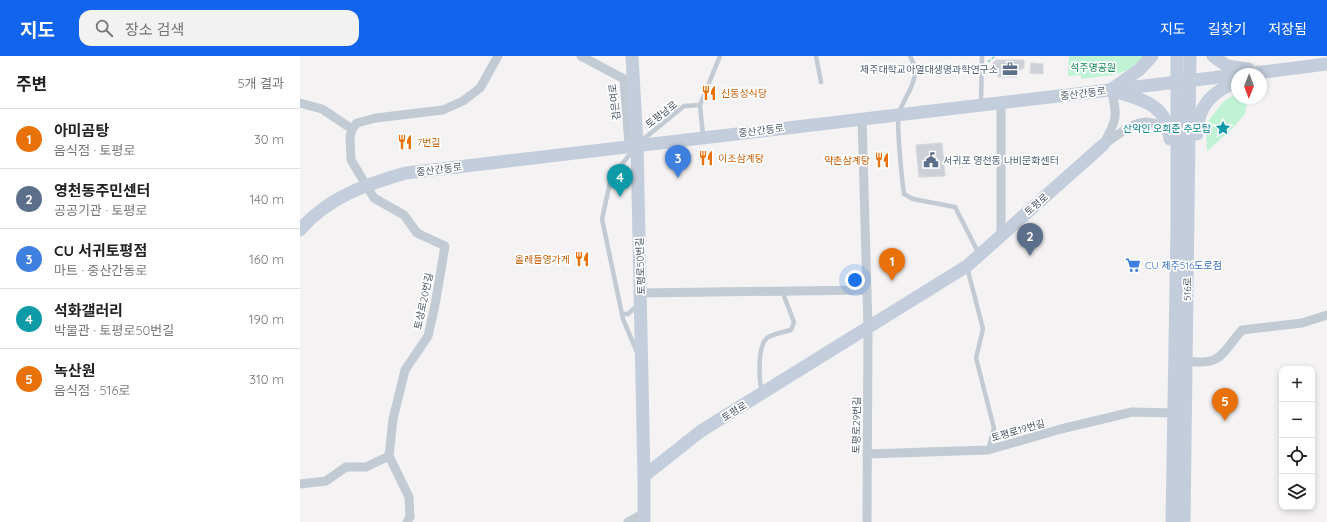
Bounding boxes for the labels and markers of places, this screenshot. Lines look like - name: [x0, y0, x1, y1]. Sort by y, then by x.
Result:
- office icon: 제주대학교아열대생명과학연구소: [1001, 60, 1019, 78]
- place label: 제주대학교아열대생명과학연구소: [860, 63, 998, 76]
- restaurant icon: 신동성식당: [700, 84, 718, 102]
- place label: 신동성식당: [721, 87, 767, 100]
- place icon: 산악인 오희준 추모탑: [1214, 119, 1232, 137]
- place label: 산악인 오희준 추모탑: [1123, 122, 1212, 135]
- restaurant icon: 7번길: [396, 133, 414, 151]
- place label: 7번길: [417, 136, 441, 149]
- pin: 3: [665, 145, 691, 178]
- restaurant icon: 이조삼계탕: [697, 149, 715, 167]
- restaurant icon: 약촌삼계탕: [873, 151, 891, 169]
- public building icon: 서귀포 영천동 나비문화센터: [922, 151, 940, 169]
- place label: 이조삼계탕: [718, 152, 764, 165]
- place label: 약촌삼계탕: [824, 154, 870, 167]
- place label: 서귀포 영천동 나비문화센터: [943, 154, 1059, 167]
- pin: 4: [607, 164, 633, 197]
- pin: 2: [1017, 223, 1043, 256]
- pin: 1: [879, 248, 905, 281]
- restaurant icon: 올레들영가게: [573, 250, 591, 268]
- place label: 올레들영가게: [515, 253, 570, 266]
- supermarket icon: CU 제주516도로점: [1124, 256, 1142, 274]
- place label: CU 제주516도로점: [1145, 259, 1222, 272]
- pin: 5: [1212, 388, 1238, 421]

